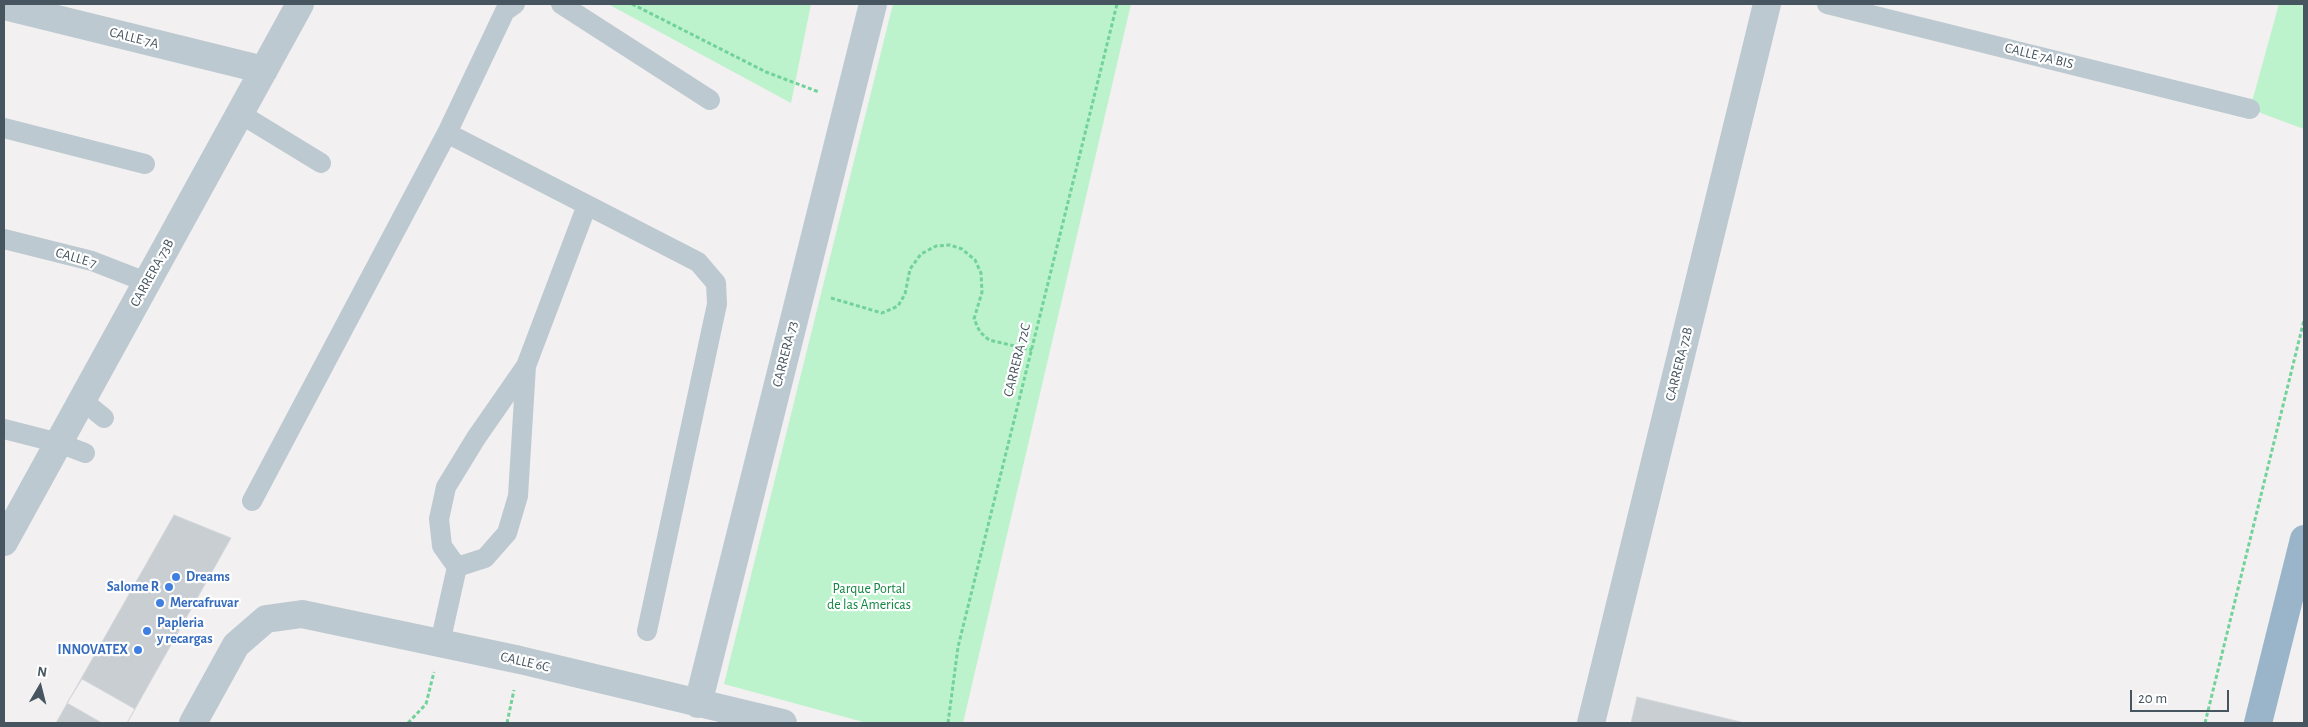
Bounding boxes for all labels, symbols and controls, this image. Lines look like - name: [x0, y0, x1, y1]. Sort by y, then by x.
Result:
- street label: CALLE 7A: [108, 24, 160, 52]
- street label: CALLE 7A BIS: [2003, 39, 2075, 73]
- street label: CARRERA 73B: [126, 236, 178, 310]
- street label: CALLE 7: [54, 244, 98, 272]
- street label: CARRERA 73: [769, 319, 801, 389]
- street label: CARRERA 72C: [1000, 321, 1034, 399]
- street label: CARRERA 72B: [1662, 325, 1696, 403]
- place label: Dreams: [186, 569, 230, 585]
- marker: Dreams: [170, 571, 182, 583]
- place label: Salome R: [107, 579, 159, 595]
- marker: Salome R: [163, 581, 175, 593]
- park label: Parque Portal de las Americas: [827, 581, 911, 614]
- place label: Mercafruvar: [170, 595, 239, 611]
- marker: Mercafruvar: [154, 597, 166, 609]
- place label: Papleria y recargas: [157, 615, 213, 648]
- marker: Papleria y recargas: [141, 625, 153, 637]
- place label: INNOVATEX: [58, 642, 128, 658]
- marker: INNOVATEX: [132, 644, 144, 656]
- street label: CALLE 6C: [499, 648, 551, 676]
- north arrow: [15, 662, 65, 712]
- text: N: [36, 665, 48, 680]
- scale bar: [2133, 680, 2232, 712]
- text: 20 m: [2138, 691, 2167, 706]

